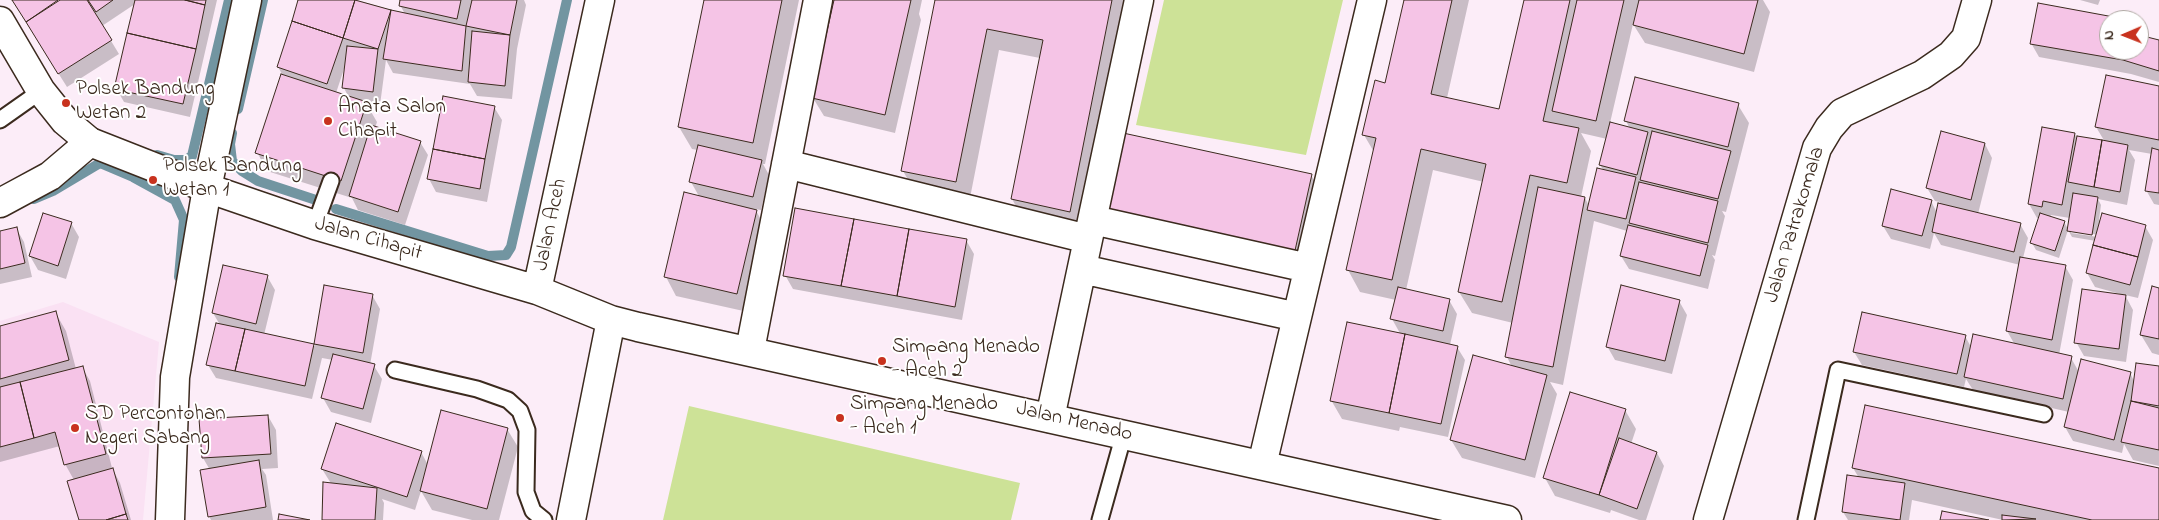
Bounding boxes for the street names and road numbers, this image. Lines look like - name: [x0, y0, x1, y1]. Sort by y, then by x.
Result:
- street label: Jalan Patrakomala: [1760, 144, 1832, 306]
- street label: Jalan Aceh: [530, 177, 574, 273]
- street label: Jalan Cihapit: [311, 213, 425, 267]
- street label: Jalan Menado: [1013, 397, 1135, 449]

